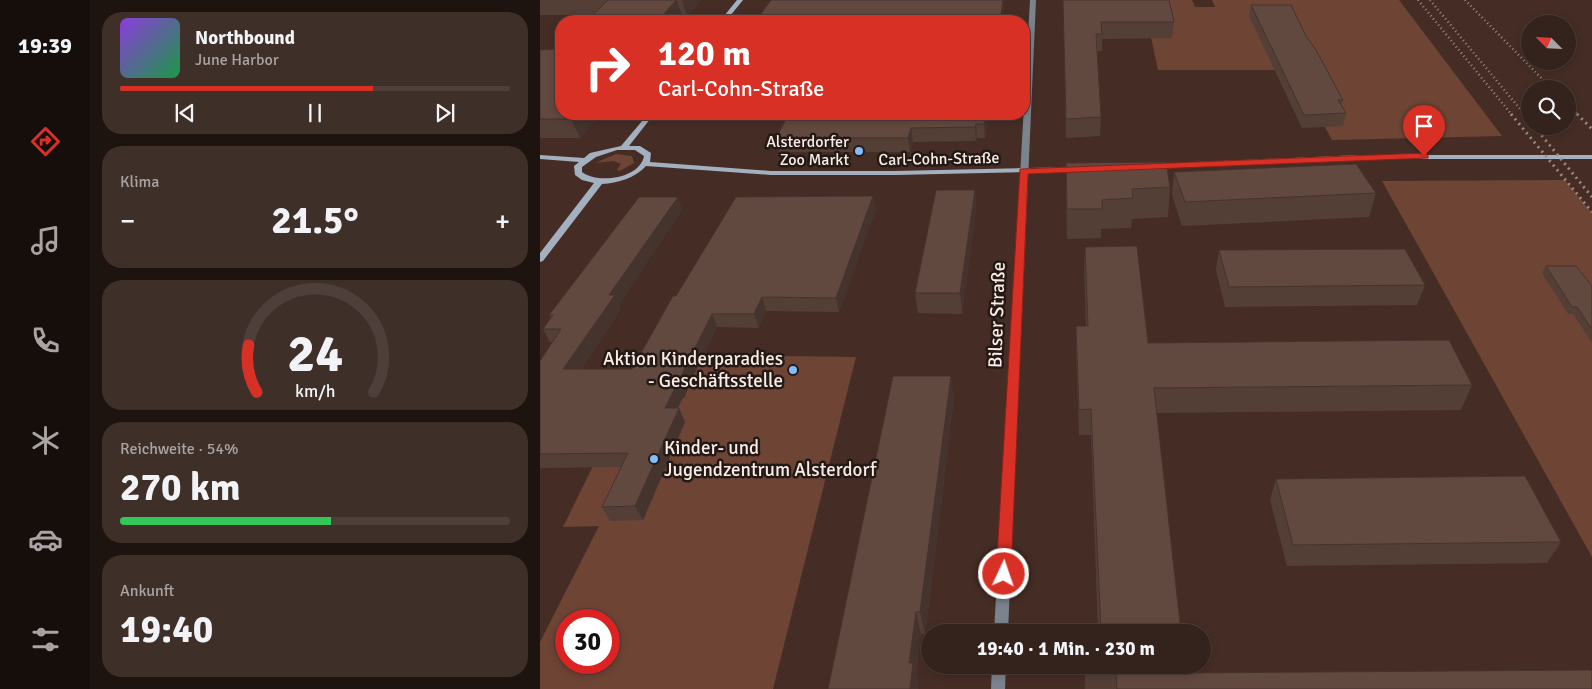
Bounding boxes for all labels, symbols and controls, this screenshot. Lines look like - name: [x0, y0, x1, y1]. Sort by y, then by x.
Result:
- north arrow: [1521, 15, 1576, 70]
- map controls: [1521, 15, 1576, 135]
- text: Northbound: [195, 26, 295, 50]
- text: 19:39: [18, 32, 72, 59]
- text: 120 m: [658, 32, 751, 75]
- icon: right: [575, 35, 640, 100]
- text: June Harbor: [195, 50, 279, 70]
- text: Carl-Cohn-Straße: [658, 75, 824, 102]
- button: search: [1521, 80, 1576, 135]
- icon: previous: [171, 99, 199, 127]
- icon: pause: [301, 99, 329, 127]
- icon: next: [431, 99, 459, 127]
- pin: [1403, 105, 1445, 156]
- icon: arrive: [1410, 112, 1438, 140]
- icon: directions: [28, 124, 63, 159]
- place label: Alsterdorfer Zoo Markt: [766, 132, 849, 170]
- marker: Alsterdorfer Zoo Markt: [853, 145, 865, 157]
- street label: Carl-Cohn-Straße: [878, 148, 1000, 170]
- text: Klima: [120, 172, 159, 192]
- text: 21.5°: [271, 197, 359, 244]
- text: −: [120, 204, 135, 238]
- text: +: [495, 204, 510, 238]
- icon: music: [28, 223, 63, 258]
- street label: Bilser Straße: [983, 261, 1011, 369]
- text: 24: [287, 322, 343, 386]
- icon: phone: [28, 323, 63, 358]
- place label: Aktion Kinderparadies - Geschäftsstelle: [603, 347, 783, 393]
- marker: Aktion Kinderparadies - Geschäftsstelle: [787, 364, 799, 376]
- text: km/h: [295, 380, 335, 402]
- icon: climate: [28, 423, 63, 458]
- place label: Kinder- und Jugendzentrum Alsterdorf: [664, 436, 878, 482]
- text: Reichweite · 54%: [120, 439, 239, 459]
- marker: Kinder- und Jugendzentrum Alsterdorf: [648, 453, 660, 465]
- text: 270 km: [120, 464, 241, 511]
- icon: car: [28, 522, 63, 557]
- position arrow: [977, 547, 1029, 599]
- text: Ankunft: [120, 581, 174, 601]
- text: 19:40: [120, 606, 213, 653]
- speed limit sign: 30: [555, 609, 620, 674]
- icon: filters: [28, 622, 63, 657]
- text: 19:40 · 1 Min. · 230 m: [977, 637, 1155, 661]

